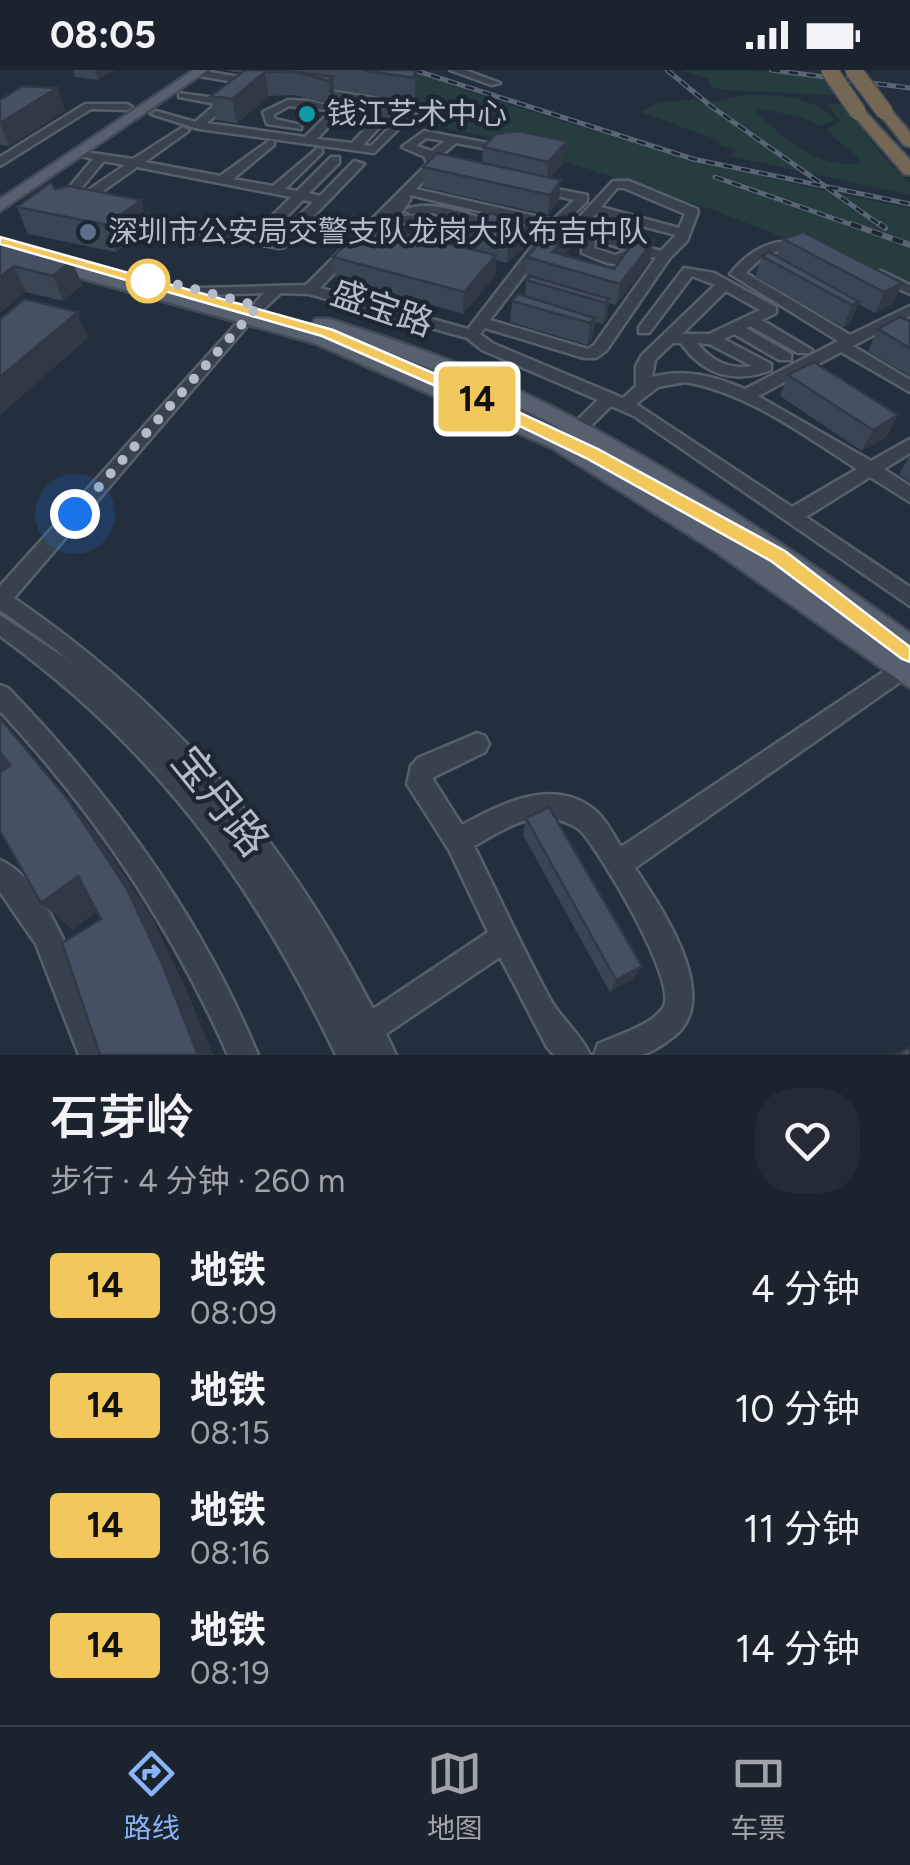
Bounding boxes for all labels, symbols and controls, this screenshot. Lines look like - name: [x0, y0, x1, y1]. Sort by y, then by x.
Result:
- text: 08:05: [50, 12, 156, 58]
- place label: 钱江艺术中心: [327, 95, 507, 132]
- marker: 钱江艺术中心: [296, 103, 318, 125]
- place label: 深圳市公安局交警支队龙岗大队布吉中队: [108, 213, 648, 250]
- marker: 深圳市公安局交警支队龙岗大队布吉中队: [77, 221, 99, 243]
- unlabelled marker: [127, 260, 169, 302]
- street label: 盛宝路: [326, 271, 438, 345]
- line badge: 14: [432, 366, 522, 432]
- text: 14: [459, 378, 495, 420]
- your location: [50, 489, 100, 539]
- street label: 宝丹路: [161, 736, 280, 866]
- text: 石芽岭: [50, 1088, 194, 1146]
- button: heart: [755, 1088, 860, 1193]
- text: 步行 · 4 分钟 · 260 m: [50, 1162, 345, 1200]
- text: 地铁: [190, 1247, 266, 1293]
- text: 14: [87, 1264, 123, 1306]
- text: 4 分钟: [751, 1266, 860, 1312]
- text: 08:09: [190, 1294, 277, 1332]
- text: 地铁: [190, 1367, 266, 1413]
- text: 14: [87, 1384, 123, 1426]
- text: 10 分钟: [735, 1386, 860, 1432]
- text: 08:15: [190, 1414, 270, 1452]
- text: 地铁: [190, 1487, 266, 1533]
- text: 14: [87, 1504, 123, 1546]
- text: 11 分钟: [743, 1506, 860, 1552]
- text: 08:16: [190, 1534, 270, 1572]
- text: 地铁: [190, 1607, 266, 1653]
- text: 14: [87, 1624, 123, 1666]
- text: 14 分钟: [735, 1626, 860, 1672]
- text: 08:19: [190, 1654, 270, 1692]
- tab: 路线: [124, 1746, 180, 1846]
- tab: 地图: [427, 1746, 483, 1846]
- tab: 车票: [730, 1746, 786, 1846]

